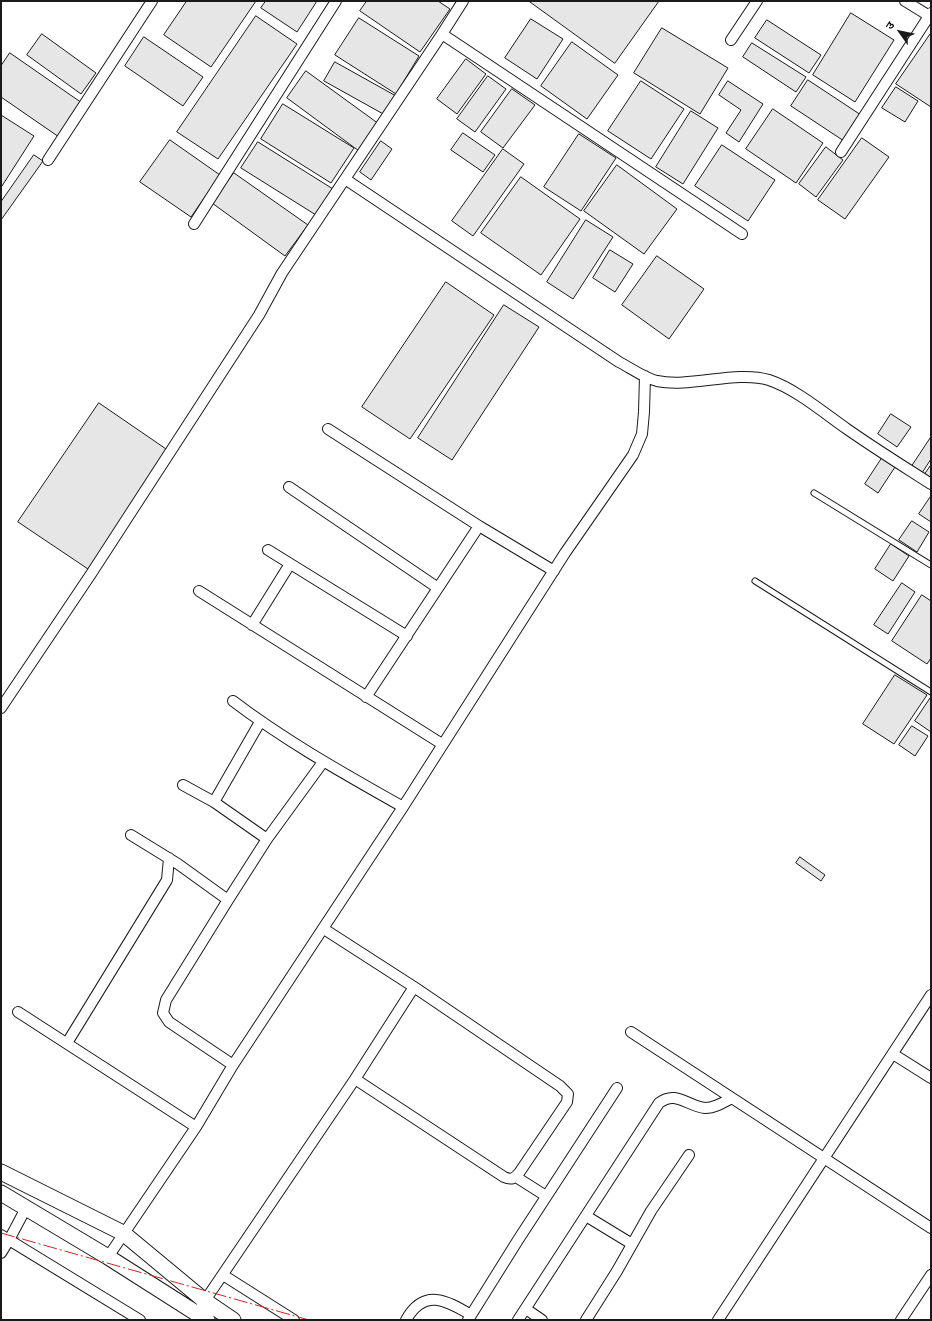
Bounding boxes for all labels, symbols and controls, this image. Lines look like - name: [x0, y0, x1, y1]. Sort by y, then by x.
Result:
- north arrow: [880, 12, 920, 52]
- text: उ: [882, 19, 897, 31]

